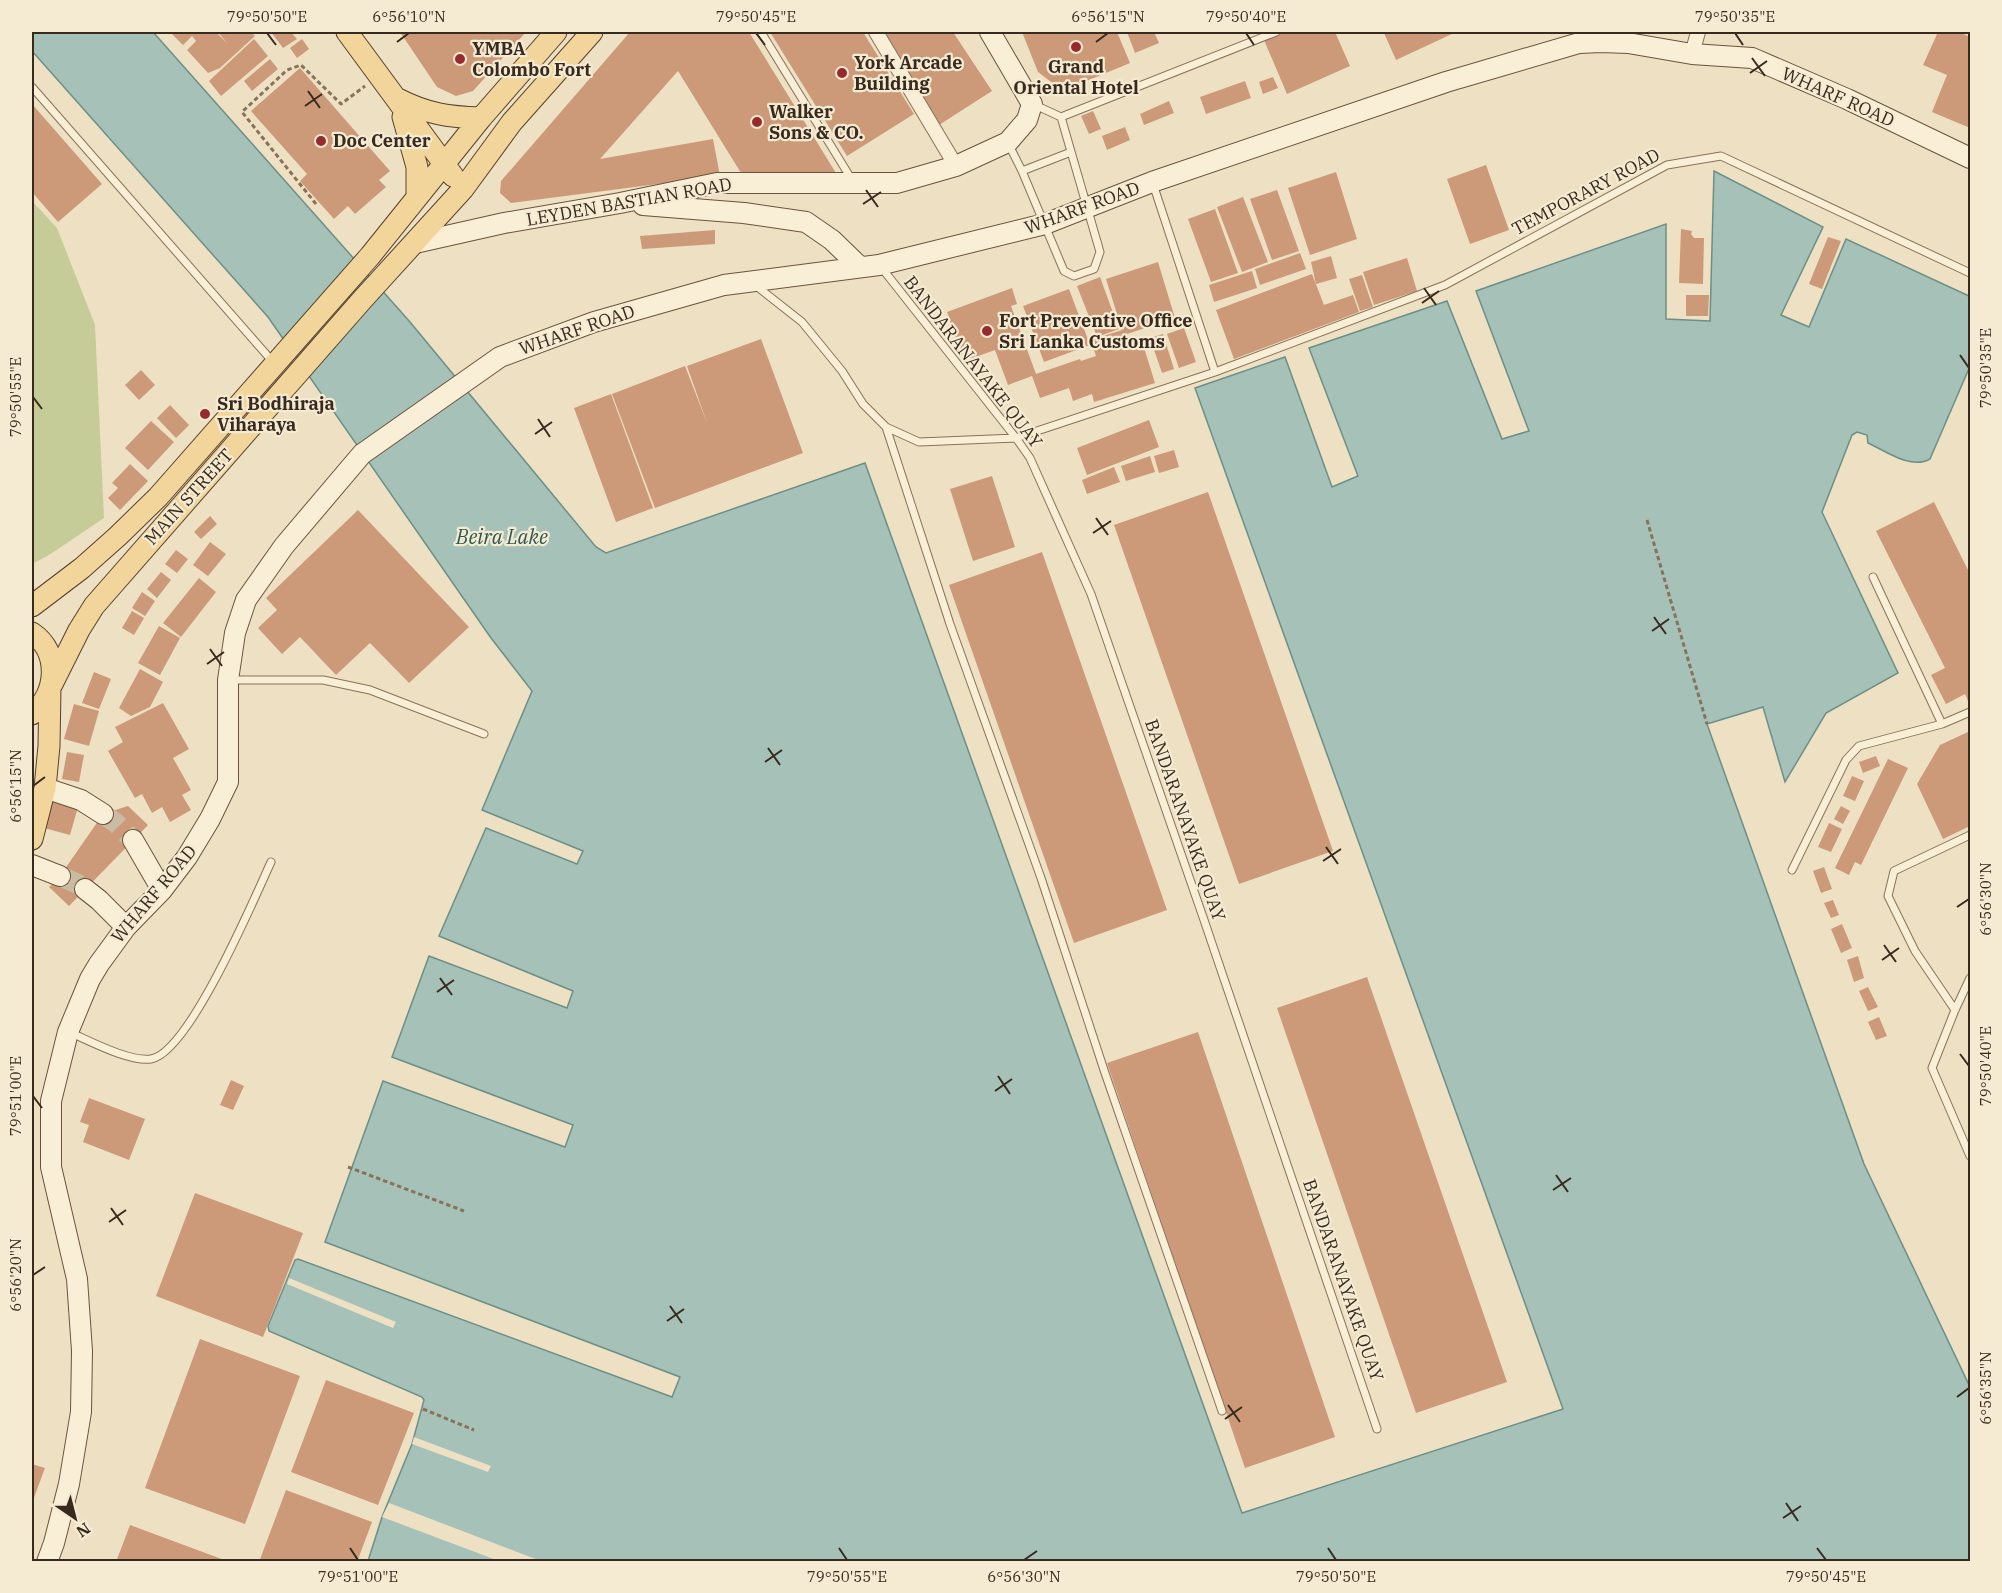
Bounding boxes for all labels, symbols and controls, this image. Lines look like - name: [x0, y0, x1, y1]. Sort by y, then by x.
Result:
- text: 79°50'50"E: [227, 7, 307, 26]
- text: 6°56'10"N: [372, 7, 446, 26]
- text: 79°50'45"E: [716, 7, 796, 26]
- text: 6°56'15"N: [1071, 7, 1145, 26]
- text: 79°50'40"E: [1206, 7, 1286, 26]
- text: 79°50'35"E: [1695, 7, 1775, 26]
- place label: YMBA Colombo Fort: [472, 37, 591, 81]
- marker: Grand Oriental Hotel: [1069, 40, 1083, 54]
- place label: York Arcade Building: [854, 51, 962, 95]
- marker: YMBA Colombo Fort: [453, 52, 467, 66]
- place label: Grand Oriental Hotel: [1013, 55, 1139, 99]
- street label: WHARF ROAD: [1778, 61, 1898, 132]
- marker: York Arcade Building: [835, 66, 849, 80]
- place label: Walker Sons & CO.: [769, 100, 864, 144]
- marker: Walker Sons & CO.: [750, 115, 764, 129]
- place label: Doc Center: [333, 129, 431, 152]
- marker: Doc Center: [314, 134, 328, 148]
- street label: TEMPORARY ROAD: [1508, 143, 1664, 240]
- street label: LEYDEN BASTIAN ROAD: [524, 172, 733, 231]
- street label: WHARF ROAD: [1021, 176, 1143, 239]
- street label: BANDARANAYAKE QUAY: [899, 271, 1048, 453]
- street label: WHARF ROAD: [516, 299, 638, 360]
- place label: Fort Preventive Office Sri Lanka Customs: [999, 309, 1192, 353]
- marker: Fort Preventive Office Sri Lanka Customs: [980, 324, 994, 338]
- text: 79°50'35"E: [1976, 328, 1995, 408]
- text: 79°50'55"E: [6, 357, 25, 437]
- place label: Sri Bodhiraja Viharaya: [217, 392, 335, 436]
- marker: Sri Bodhiraja Viharaya: [198, 407, 212, 421]
- street label: MAIN STREET: [139, 444, 238, 549]
- water label: Beira Lake: [455, 523, 548, 550]
- street label: BANDARANAYAKE QUAY: [1140, 716, 1231, 924]
- text: 6°56'15"N: [6, 749, 25, 823]
- street label: WHARF ROAD: [106, 840, 201, 947]
- text: 6°56'30"N: [1976, 862, 1995, 936]
- text: 79°50'40"E: [1976, 1026, 1995, 1106]
- text: 79°51'00"E: [6, 1056, 25, 1136]
- street label: BANDARANAYAKE QUAY: [1298, 1176, 1389, 1384]
- text: 6°56'20"N: [6, 1238, 25, 1312]
- text: 6°56'35"N: [1976, 1351, 1995, 1425]
- north arrow: [45, 1488, 105, 1548]
- text: N: [73, 1518, 95, 1542]
- text: 79°51'00"E: [318, 1567, 398, 1586]
- text: 79°50'55"E: [807, 1567, 887, 1586]
- text: 6°56'30"N: [987, 1567, 1061, 1586]
- text: 79°50'50"E: [1296, 1567, 1376, 1586]
- text: 79°50'45"E: [1786, 1567, 1866, 1586]

